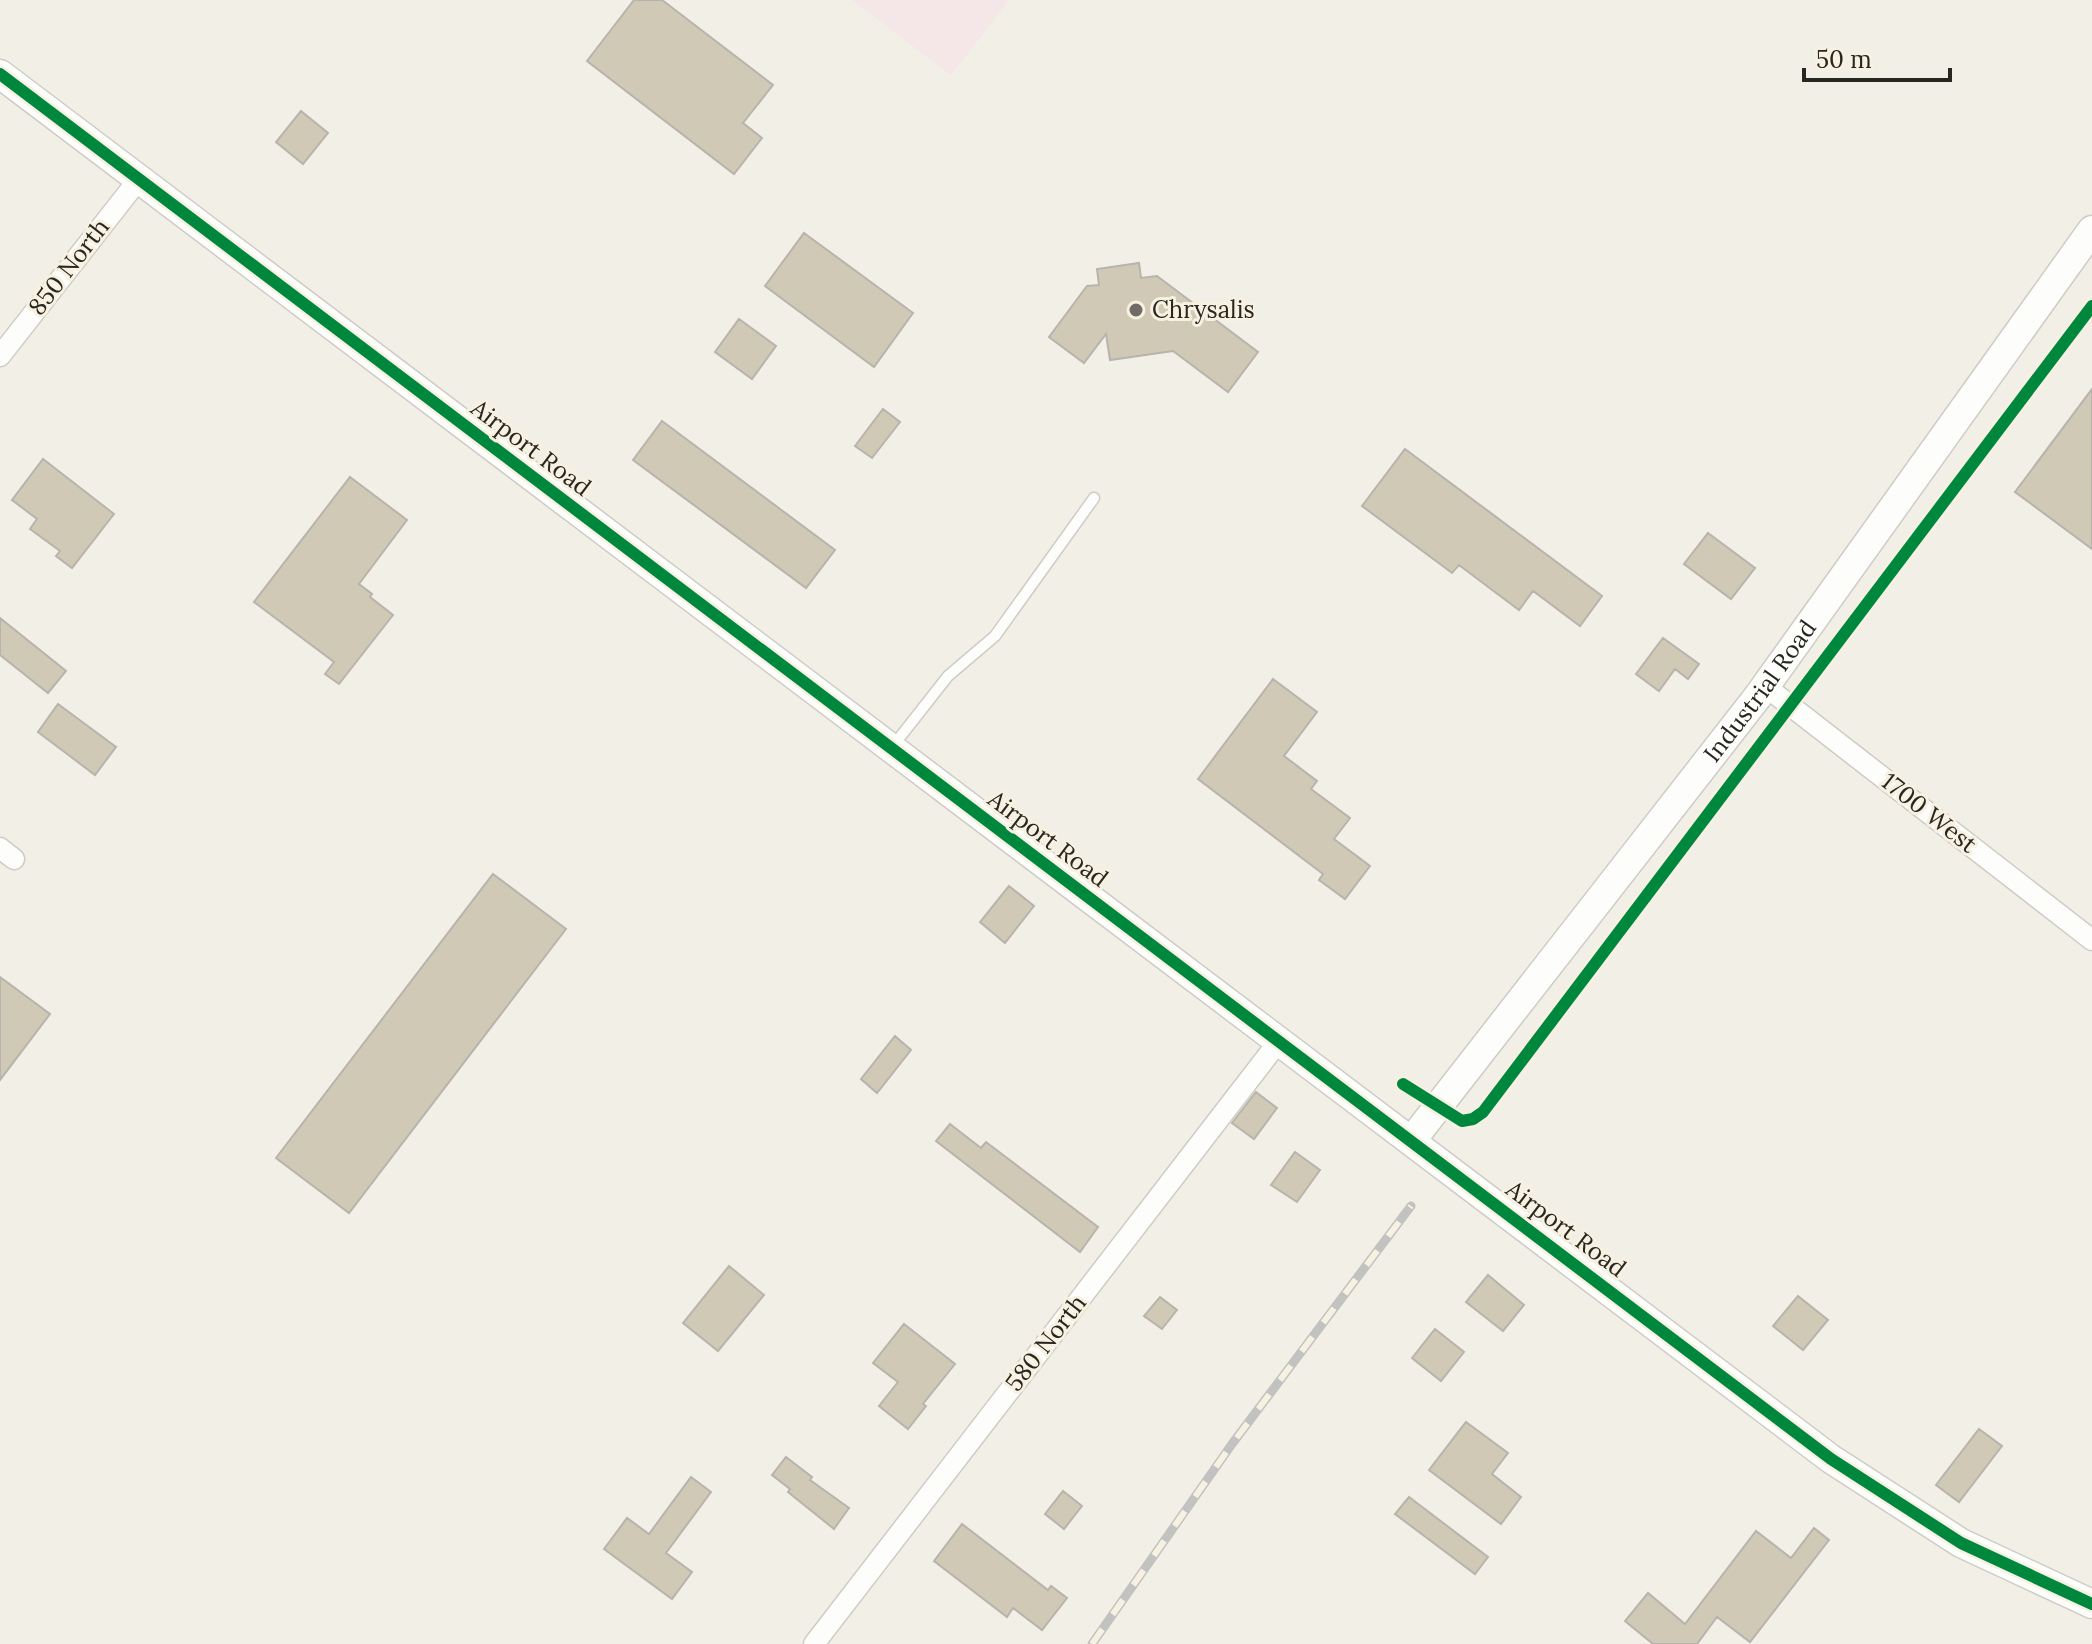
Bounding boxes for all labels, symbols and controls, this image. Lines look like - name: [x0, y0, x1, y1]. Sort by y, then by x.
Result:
- scale bar: [1804, 32, 1950, 82]
- text: 50 m: [1816, 44, 1872, 75]
- street label: 850 North: [21, 212, 116, 321]
- place label: Chrysalis: [1152, 294, 1255, 325]
- marker: Chrysalis: [1127, 301, 1145, 319]
- street label: Airport Road: [464, 392, 597, 503]
- street label: Industrial Road: [1697, 614, 1823, 768]
- street label: 1700 West: [1876, 766, 1984, 860]
- street label: Airport Road: [981, 783, 1114, 894]
- street label: Airport Road: [1499, 1173, 1632, 1284]
- street label: 580 North: [998, 1288, 1093, 1397]

